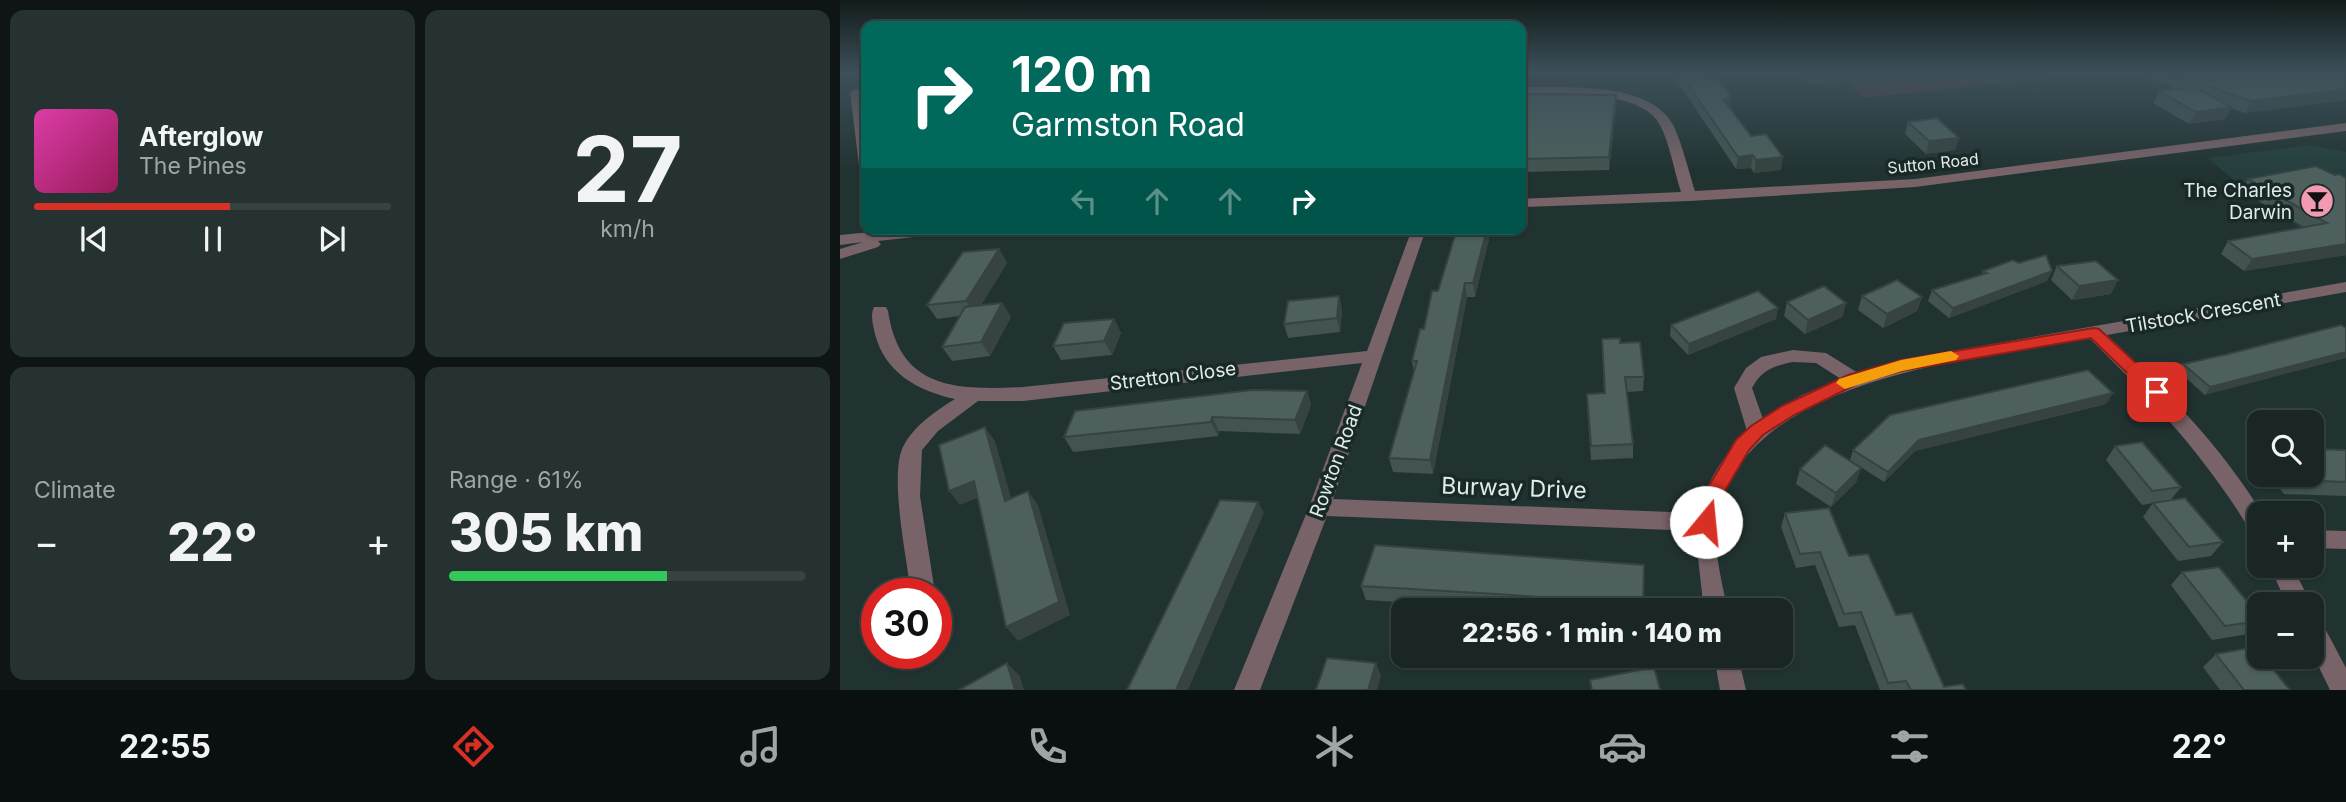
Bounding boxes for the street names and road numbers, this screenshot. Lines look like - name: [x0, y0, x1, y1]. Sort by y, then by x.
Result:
- street label: Sutton Road: [1886, 148, 1980, 178]
- street label: Tilstock Crescent: [2124, 288, 2282, 338]
- street label: Stretton Close: [1109, 357, 1237, 395]
- street label: Rowton Road: [1305, 401, 1367, 521]
- street label: Burway Drive: [1441, 471, 1587, 505]

